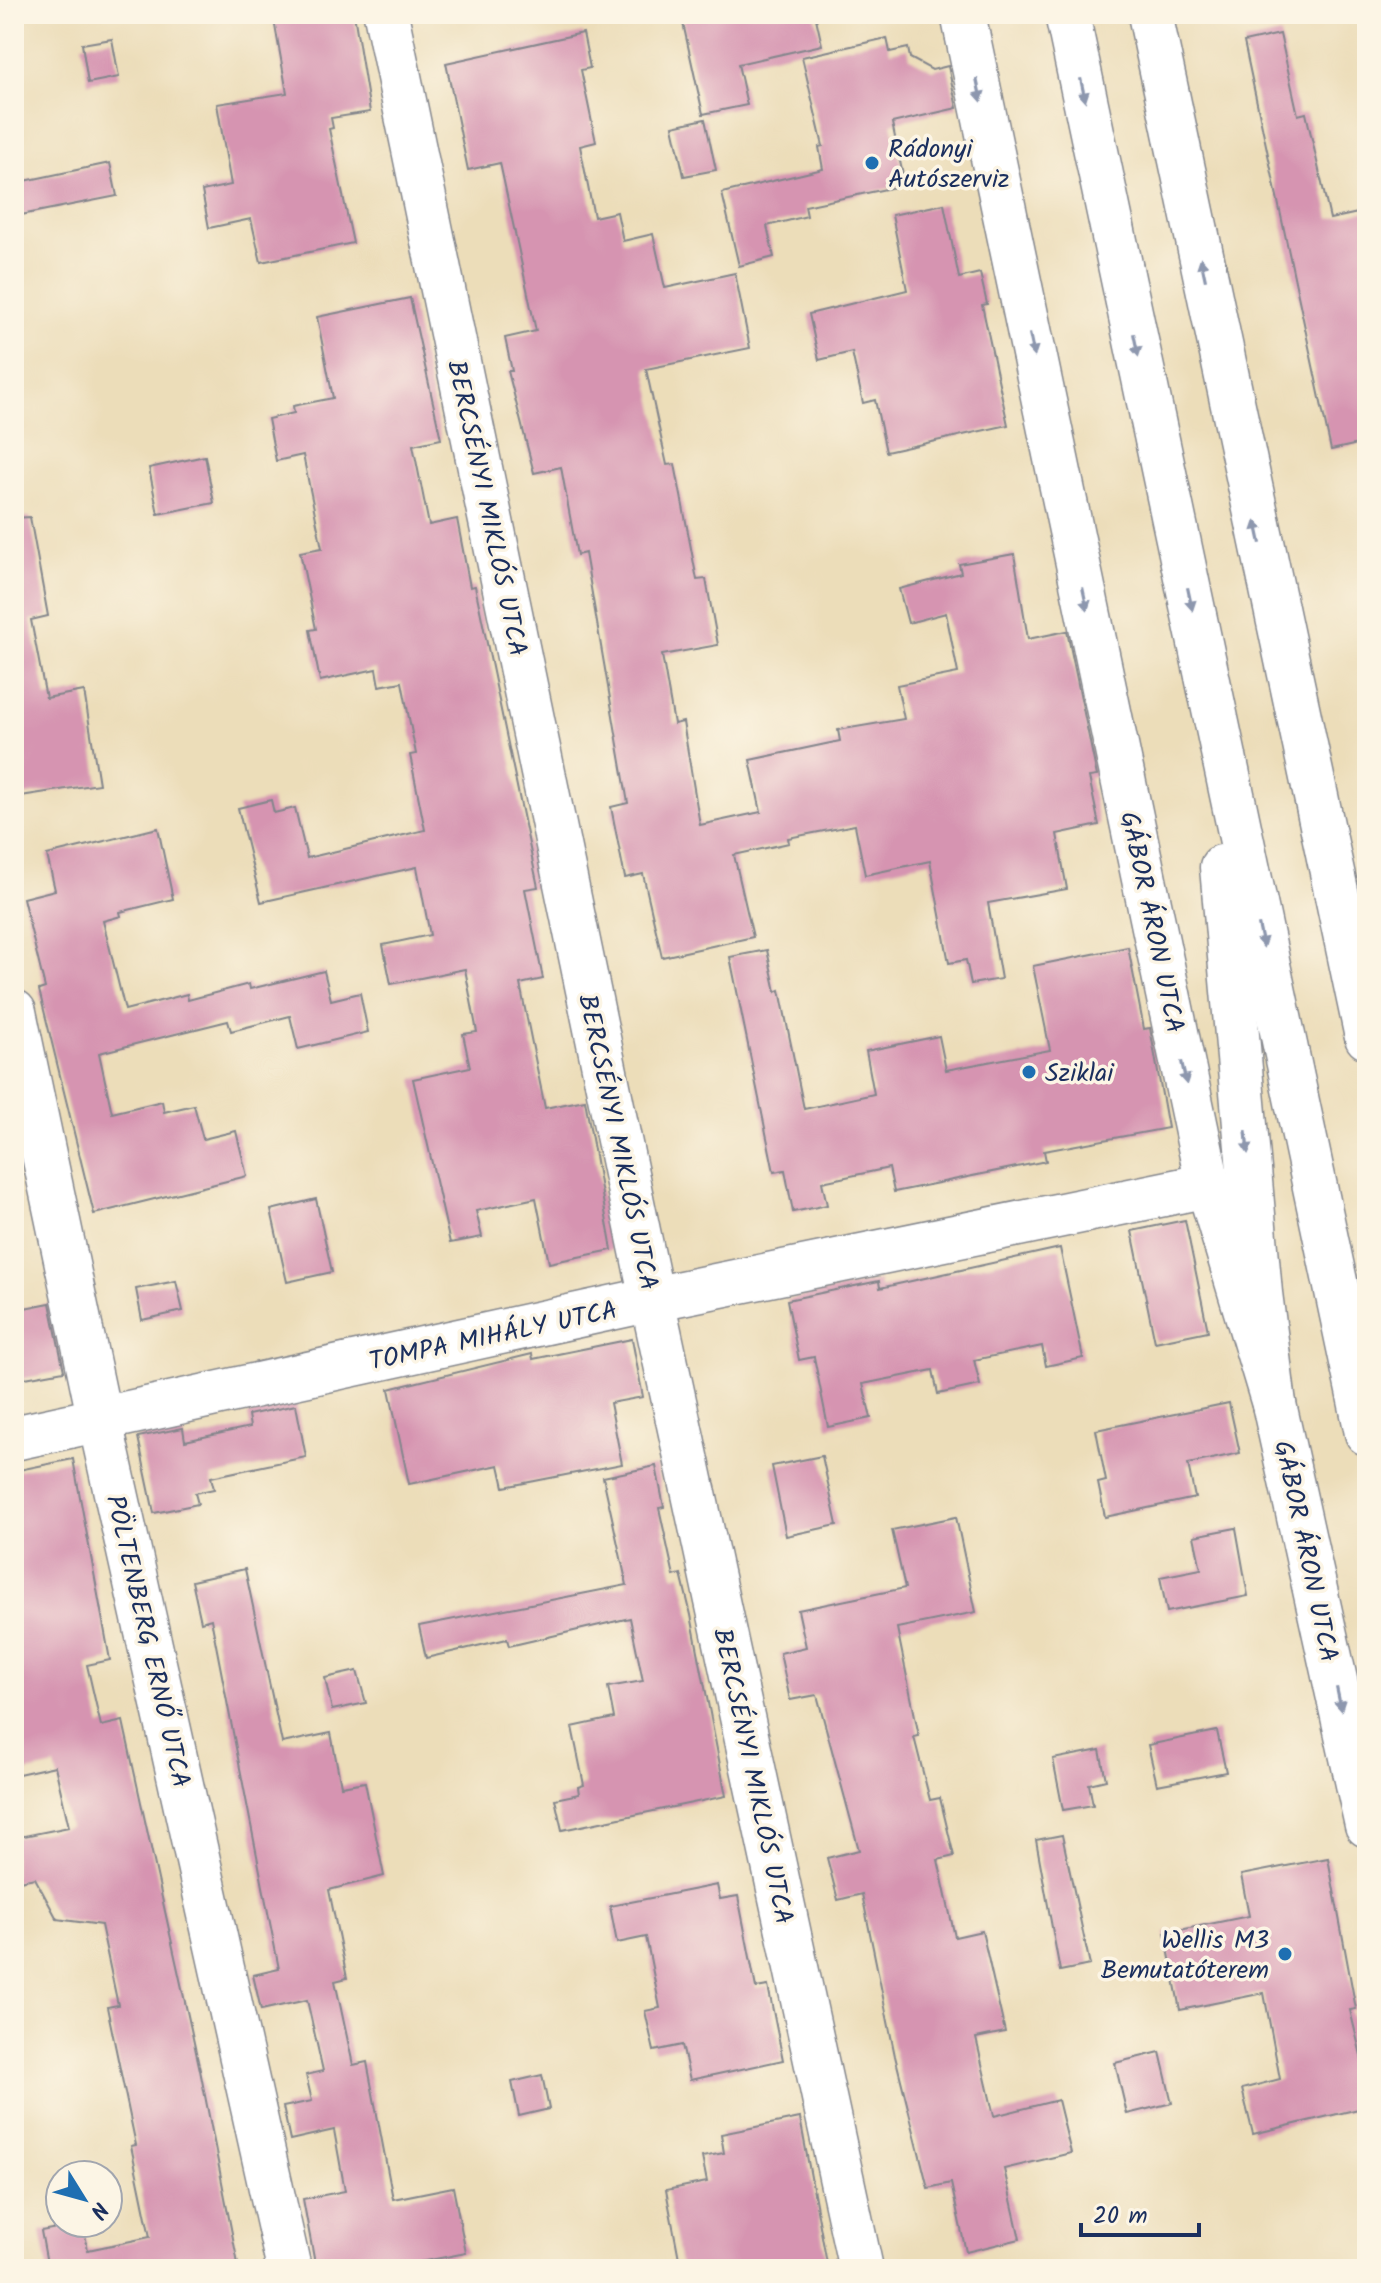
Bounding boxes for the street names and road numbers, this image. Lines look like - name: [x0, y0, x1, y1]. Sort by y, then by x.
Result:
- street label: BERCSÉNYI MIKLÓS UTCA: [434, 356, 538, 660]
- street label: GÁBOR ÁRON UTCA: [1107, 808, 1195, 1037]
- street label: BERCSÉNYI MIKLÓS UTCA: [565, 990, 669, 1294]
- street label: TOMPA MIHÁLY UTCA: [365, 1290, 621, 1384]
- street label: GÁBOR ÁRON UTCA: [1261, 1437, 1349, 1666]
- street label: PÖLTENBERG ERNŐ UTCA: [93, 1491, 201, 1792]
- street label: BERCSÉNYI MIKLÓS UTCA: [700, 1624, 804, 1928]

